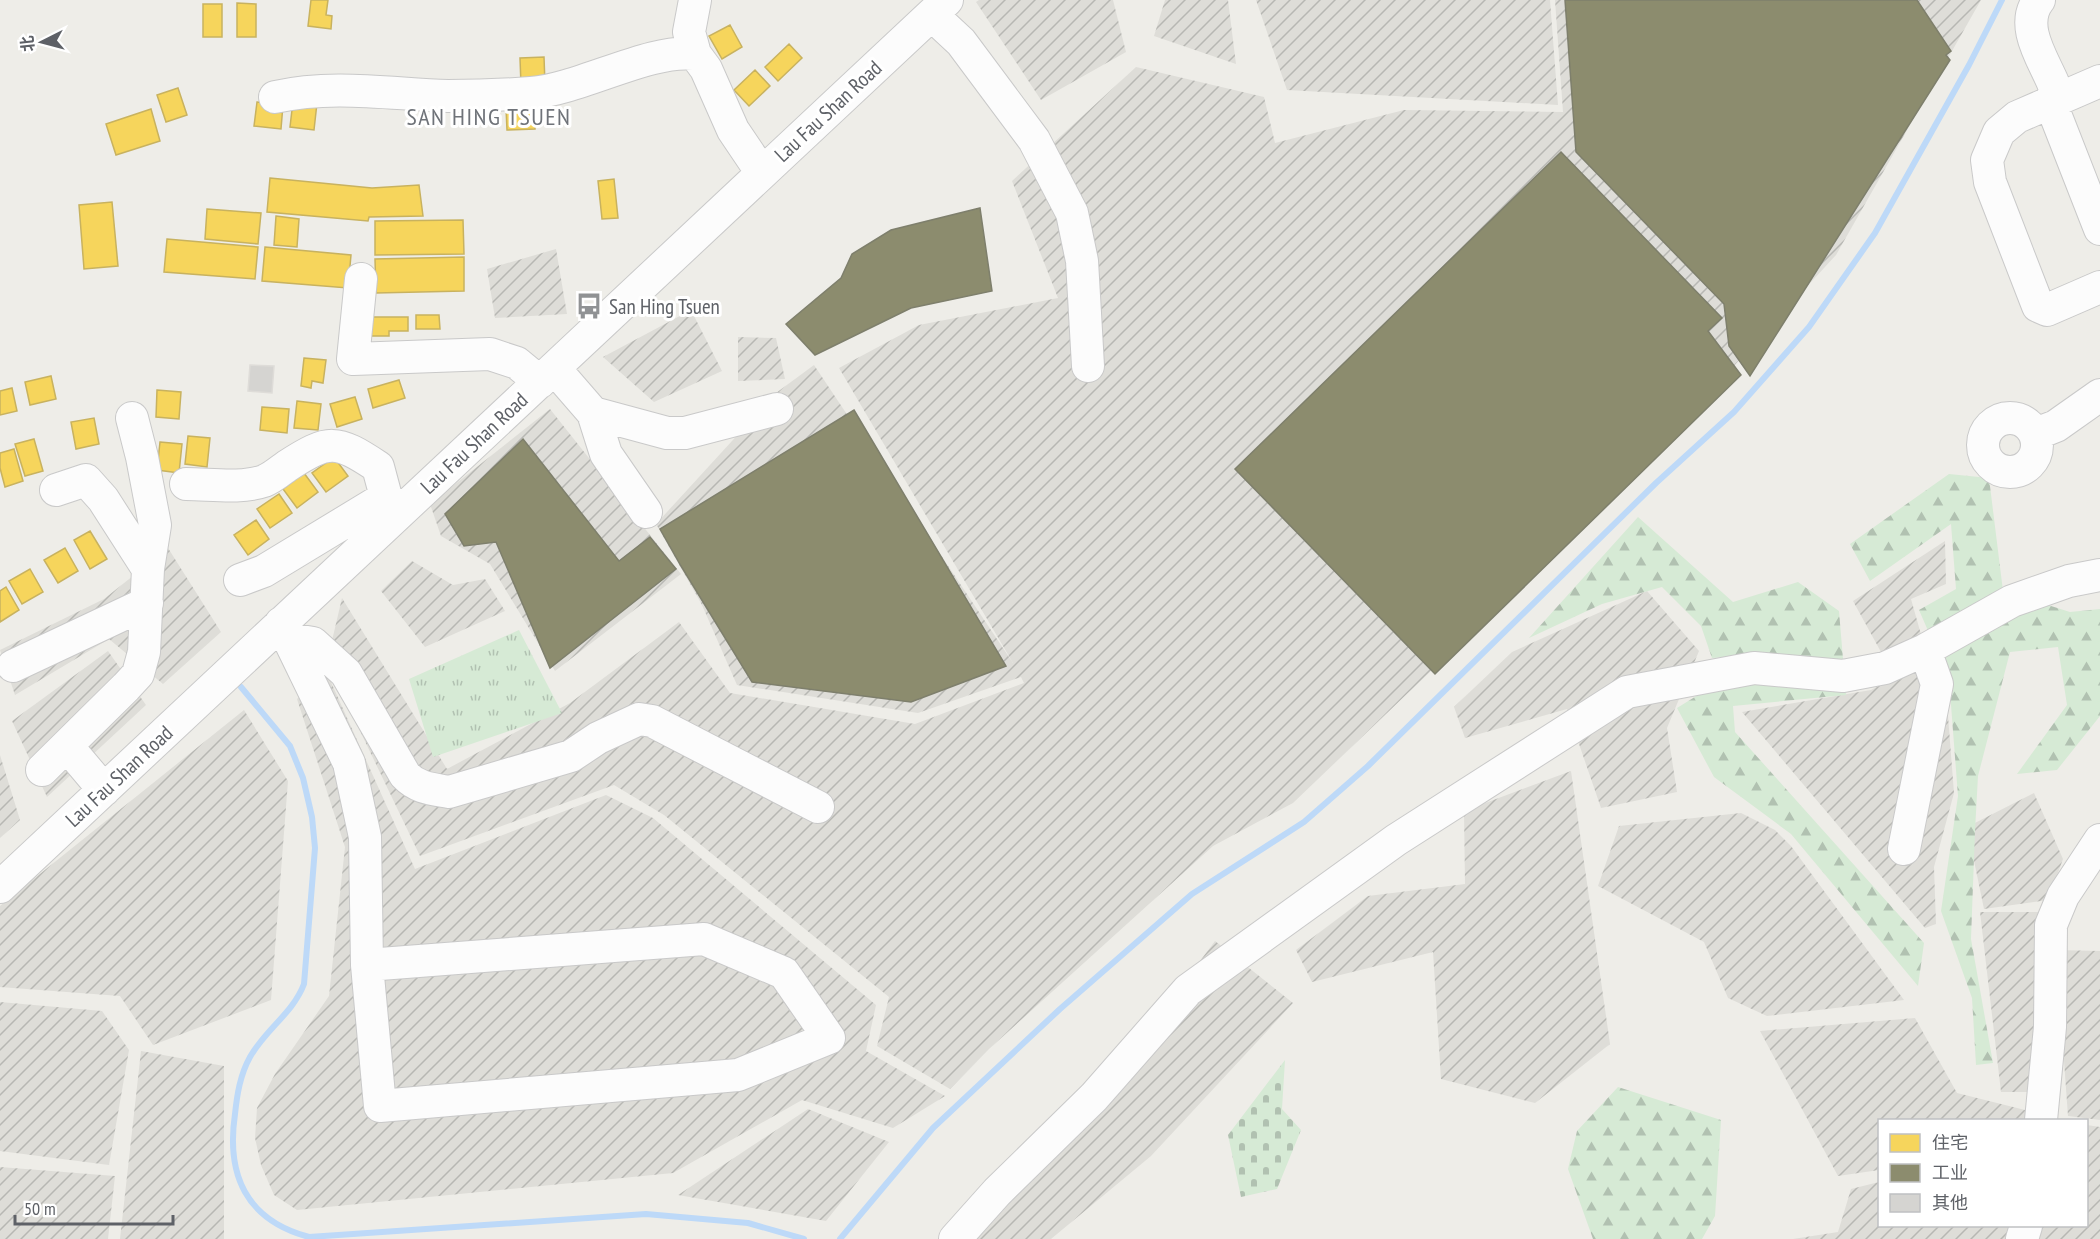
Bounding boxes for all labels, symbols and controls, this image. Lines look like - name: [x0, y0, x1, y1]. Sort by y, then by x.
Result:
- north arrow: [12, 12, 72, 72]
- text: 北: [16, 35, 38, 53]
- street label: Lau Fau Shan Road: [769, 54, 887, 168]
- district label: SAN HING TSUEN: [407, 101, 571, 132]
- bus stop icon: San Hing Tsuen: [574, 291, 604, 321]
- place label: San Hing Tsuen: [609, 293, 720, 320]
- street label: Lau Fau Shan Road: [415, 386, 533, 500]
- street label: Lau Fau Shan Road: [60, 719, 178, 833]
- legend: [1878, 1119, 2088, 1227]
- text: 住宅: [1932, 1131, 1968, 1154]
- text: 工业: [1932, 1161, 1968, 1184]
- scale bar: [15, 1188, 172, 1226]
- text: 其他: [1932, 1191, 1968, 1214]
- text: 50 m: [24, 1197, 56, 1220]

